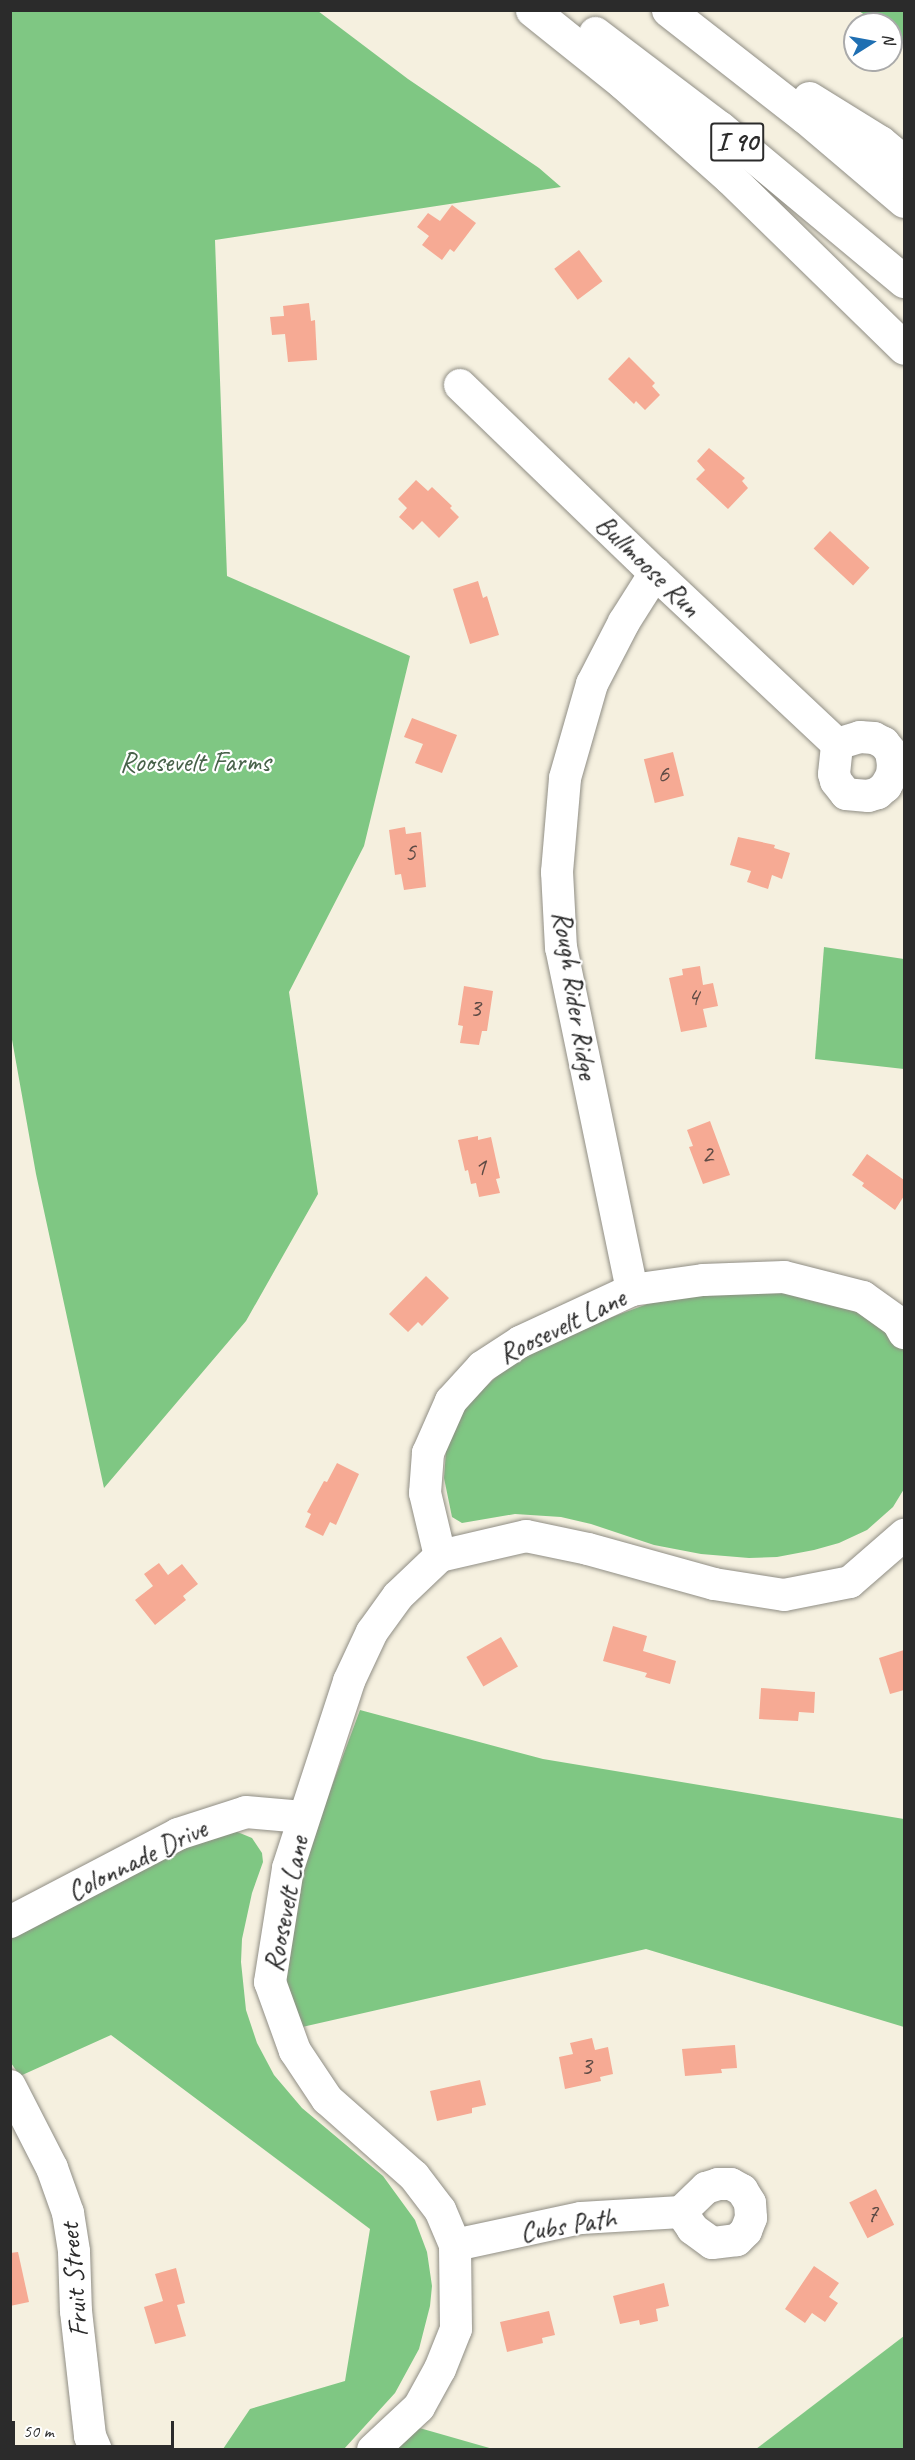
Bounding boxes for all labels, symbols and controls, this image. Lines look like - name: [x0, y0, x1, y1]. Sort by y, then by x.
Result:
- north arrow: [843, 12, 903, 72]
- text: N: [878, 32, 899, 46]
- road number: I 90: [710, 118, 764, 166]
- street label: Bullmoose Run: [589, 508, 707, 624]
- park label: Roosevelt Farms: [118, 745, 272, 779]
- house number: 6: [657, 758, 669, 790]
- house number: 5: [404, 836, 416, 868]
- street label: Rough Rider Ridge: [545, 907, 605, 1083]
- house number: 4: [687, 981, 699, 1013]
- house number: 3: [469, 992, 481, 1024]
- house number: 2: [701, 1138, 713, 1170]
- house number: 1: [474, 1151, 486, 1183]
- street label: Roosevelt Lane: [493, 1281, 631, 1371]
- street label: Colonnade Drive: [62, 1812, 212, 1908]
- street label: Roosevelt Lane: [256, 1833, 316, 1975]
- house number: 3: [580, 2050, 592, 2082]
- house number: 7: [866, 2198, 878, 2230]
- street label: Cubs Path: [517, 2201, 619, 2249]
- street label: Fruit Street: [52, 2221, 96, 2339]
- scale bar: [15, 2409, 177, 2447]
- text: 50 m: [23, 2420, 54, 2442]

